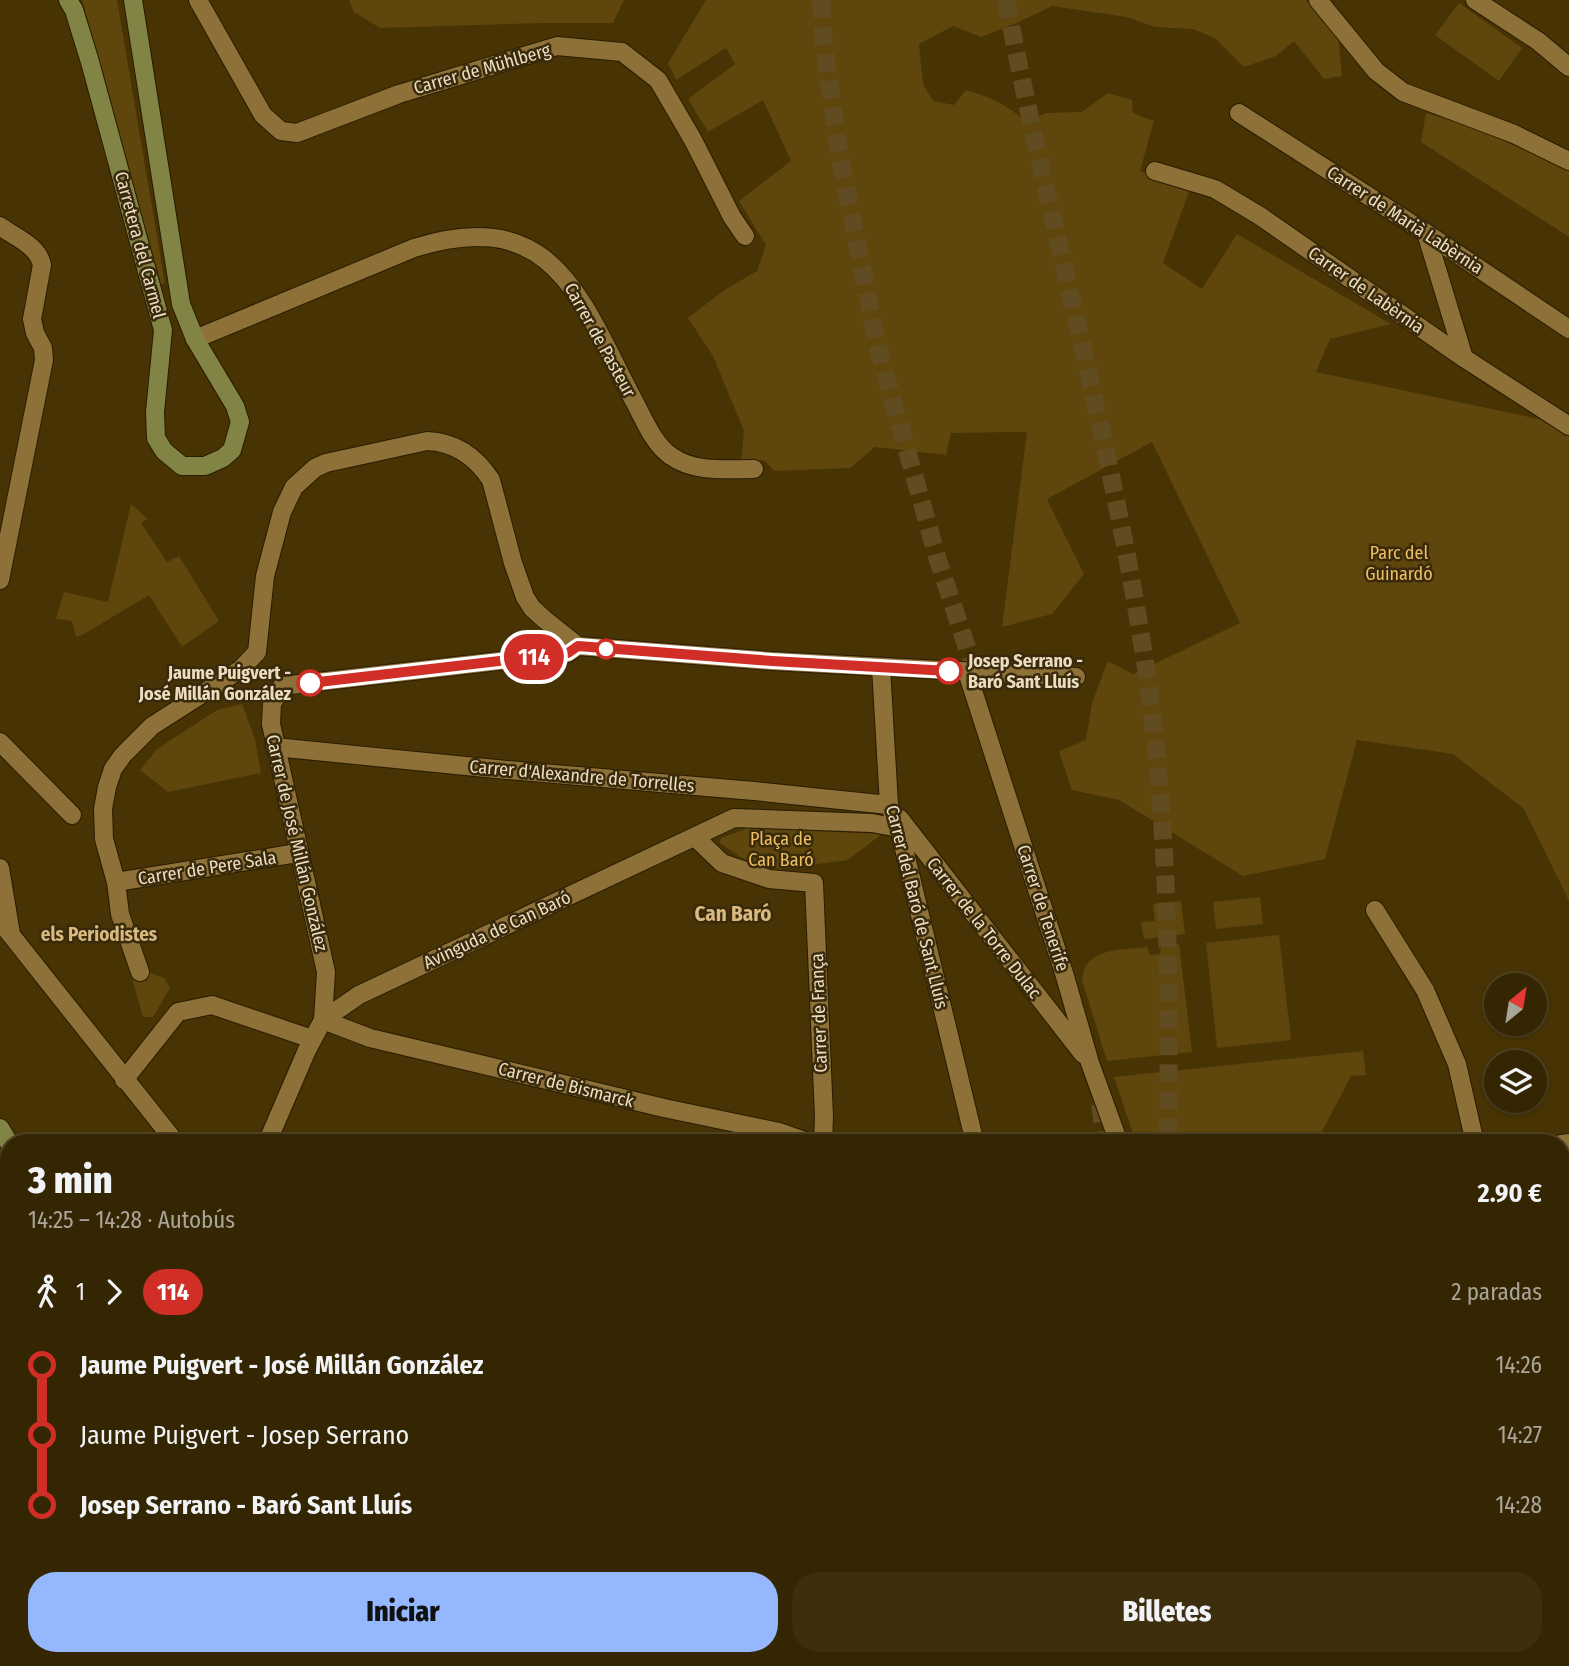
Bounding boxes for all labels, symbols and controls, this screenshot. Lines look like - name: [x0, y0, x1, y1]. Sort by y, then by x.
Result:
- street label: Carrer de Mühlberg: [411, 39, 554, 99]
- street label: Carrer de Marià Labèrnia: [1323, 161, 1487, 279]
- street label: Carretera del Carmel: [110, 169, 170, 321]
- street label: Carrer de Labèrnia: [1304, 242, 1428, 338]
- street label: Carrer de Pasteur: [560, 279, 641, 402]
- park label: Parc del Guinardó: [1365, 542, 1433, 585]
- line badge: 114: [494, 634, 574, 680]
- unlabelled marker: [596, 639, 616, 659]
- text: 114: [518, 643, 550, 671]
- place label: Josep Serrano - Baró Sant Lluís: [967, 650, 1083, 693]
- marker: Josep Serrano - Baró Sant Lluís: [936, 658, 962, 684]
- place label: Jaume Puigvert - José Millán González: [138, 662, 291, 705]
- marker: Jaume Puigvert - José Millán González: [297, 670, 323, 696]
- street label: Carrer de José Millán González: [261, 732, 333, 954]
- street label: Carrer d'Alexandre de Torrelles: [469, 755, 696, 797]
- street label: Carrer del Baró de Sant Lluís: [881, 803, 953, 1011]
- park label: Plaça de Can Baró: [748, 828, 814, 871]
- street label: Carrer de Tenerife: [1012, 842, 1074, 974]
- street label: Carrer de Pere Sala: [136, 846, 278, 890]
- street label: Carrer de la Torre Dulac: [922, 853, 1046, 1003]
- street label: Avinguda de Can Baró: [420, 886, 574, 974]
- district label: Can Baró: [694, 901, 772, 927]
- district label: els Periodistes: [41, 923, 158, 946]
- street label: Carrer de França: [806, 953, 832, 1073]
- north arrow: [1484, 973, 1547, 1036]
- map controls: [1484, 973, 1547, 1113]
- button: layers: [1484, 1050, 1547, 1113]
- street label: Carrer de Bismarck: [496, 1058, 637, 1113]
- text: 3 min: [28, 1157, 112, 1203]
- text: 2.90 €: [1478, 1178, 1542, 1209]
- text: 14:25 – 14:28 · Autobús: [28, 1206, 235, 1234]
- icon: walk: [28, 1273, 66, 1311]
- icon: forward: [95, 1273, 133, 1311]
- text: 1: [76, 1278, 85, 1306]
- text: 114: [157, 1278, 189, 1306]
- text: 2 paradas: [1451, 1278, 1542, 1306]
- text: Jaume Puigvert - José Millán González: [80, 1350, 483, 1381]
- text: 14:26: [1495, 1351, 1542, 1379]
- text: Jaume Puigvert - Josep Serrano: [80, 1420, 409, 1451]
- text: 14:27: [1498, 1421, 1542, 1449]
- text: Josep Serrano - Baró Sant Lluís: [80, 1490, 412, 1521]
- text: 14:28: [1495, 1491, 1542, 1519]
- button: Iniciar: [28, 1572, 778, 1652]
- button: Billetes: [792, 1572, 1542, 1652]

